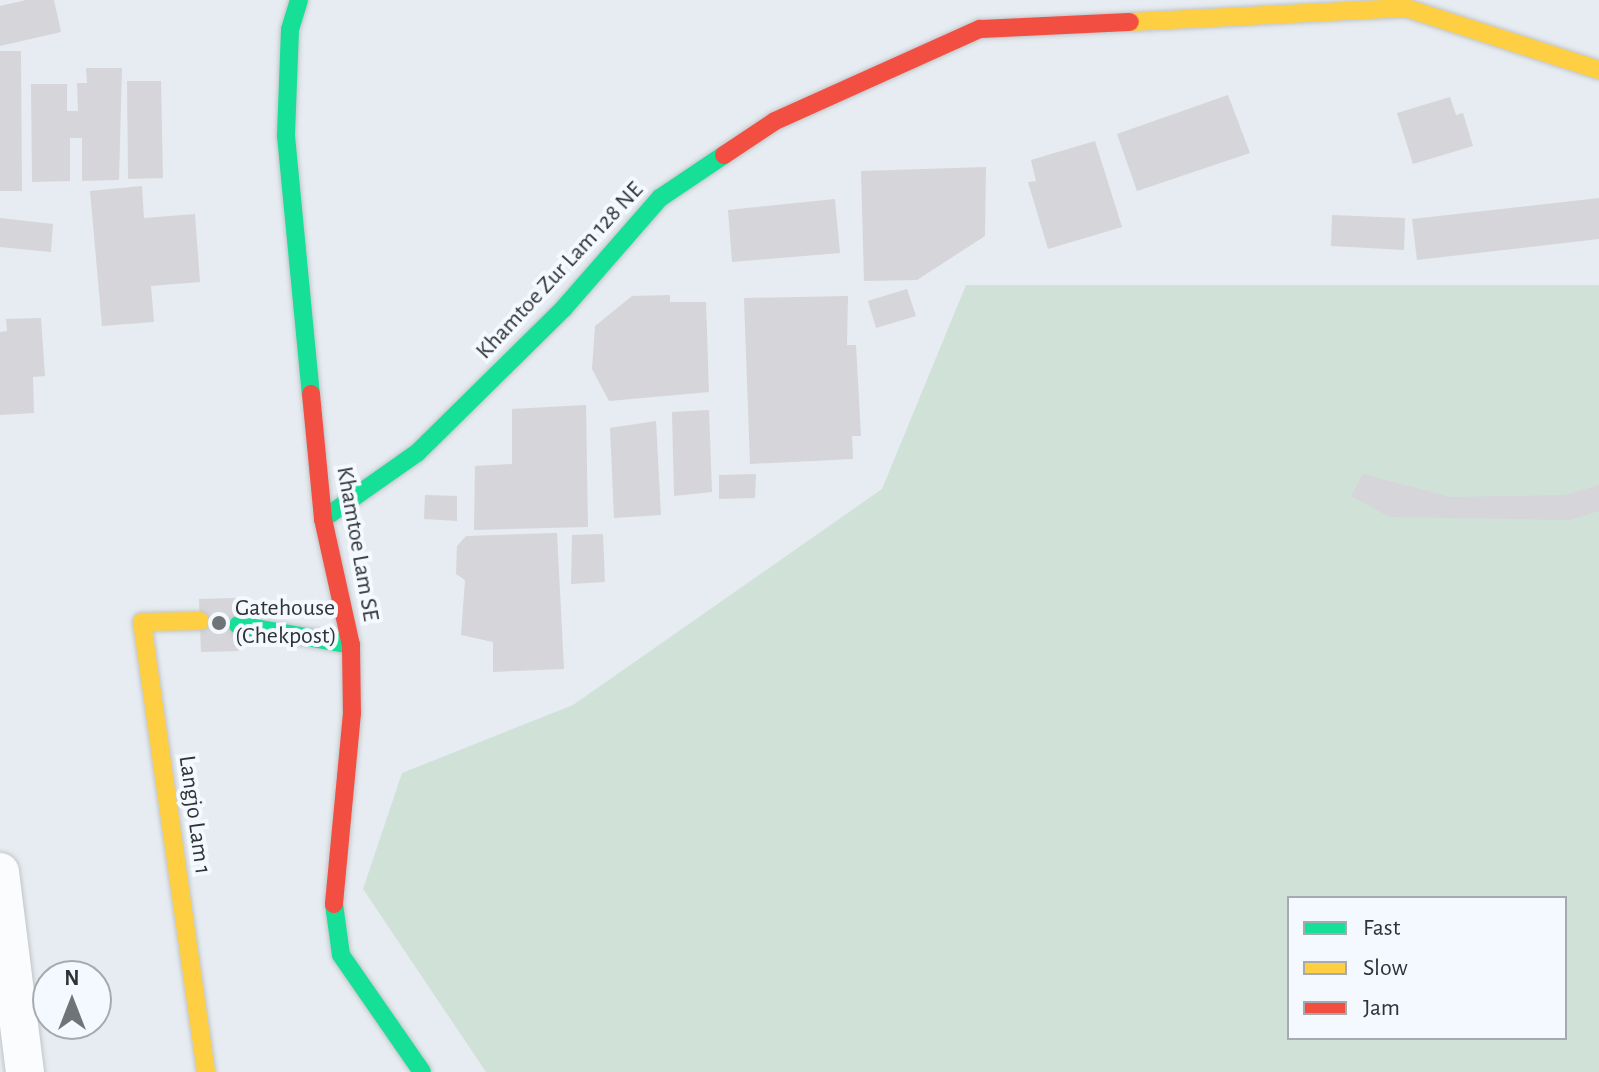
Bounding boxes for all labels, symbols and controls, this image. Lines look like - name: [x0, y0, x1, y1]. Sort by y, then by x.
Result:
- street label: Khamtoe Zur Lam 128 NE: [470, 176, 650, 366]
- street label: Khamtoe Lam SE: [329, 464, 385, 624]
- place label: Gatehouse (Chekpost): [235, 595, 337, 651]
- marker: Gatehouse (Chekpost): [210, 614, 228, 632]
- street label: Langjo Lam 1: [171, 754, 217, 876]
- legend: [1287, 896, 1567, 1040]
- text: Fast: [1363, 916, 1400, 940]
- text: Slow: [1363, 956, 1408, 980]
- north arrow: [32, 960, 112, 1040]
- text: N: [64, 967, 80, 989]
- text: Jam: [1363, 996, 1400, 1020]

